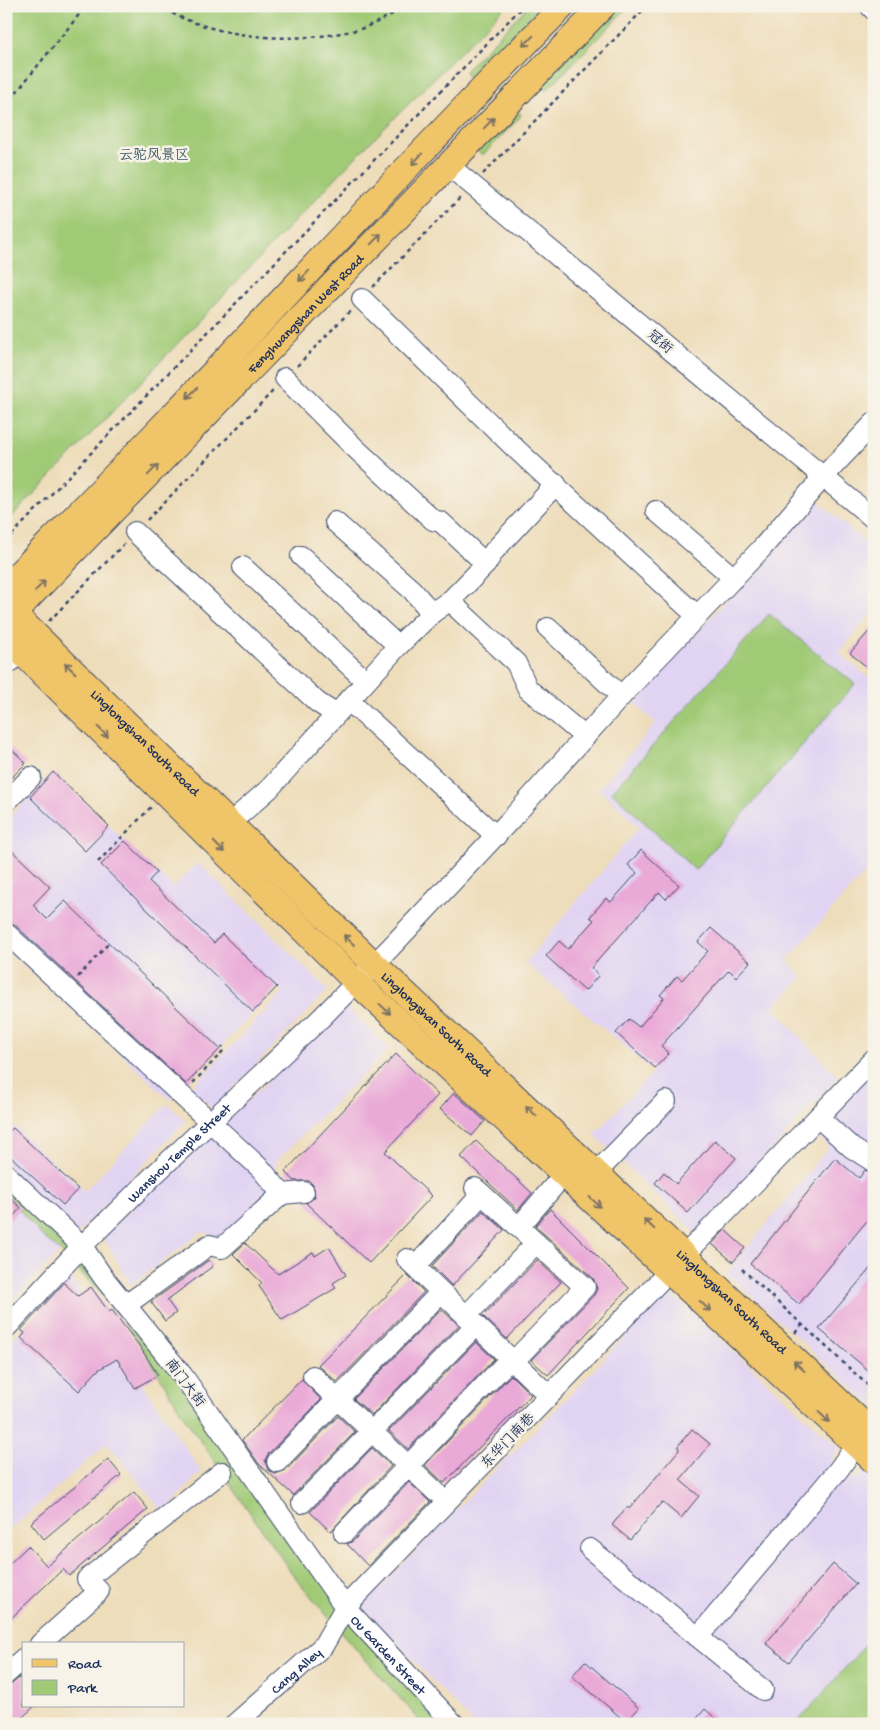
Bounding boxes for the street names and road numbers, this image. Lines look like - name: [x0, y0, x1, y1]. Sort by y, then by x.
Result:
- street label: Fenghuangshan West Road: [244, 250, 370, 379]
- street label: 冠街: [643, 327, 676, 358]
- street label: Linglongshan South Road: [86, 687, 204, 802]
- street label: Linglongshan South Road: [376, 969, 496, 1082]
- street label: Wanshou Temple Street: [125, 1100, 236, 1208]
- street label: Linglongshan South Road: [672, 1246, 791, 1360]
- street label: 南门大街: [160, 1355, 208, 1411]
- street label: 东华门南巷: [478, 1409, 540, 1473]
- street label: Ou Garden Street: [346, 1612, 429, 1700]
- street label: Cang Alley: [268, 1645, 326, 1699]

